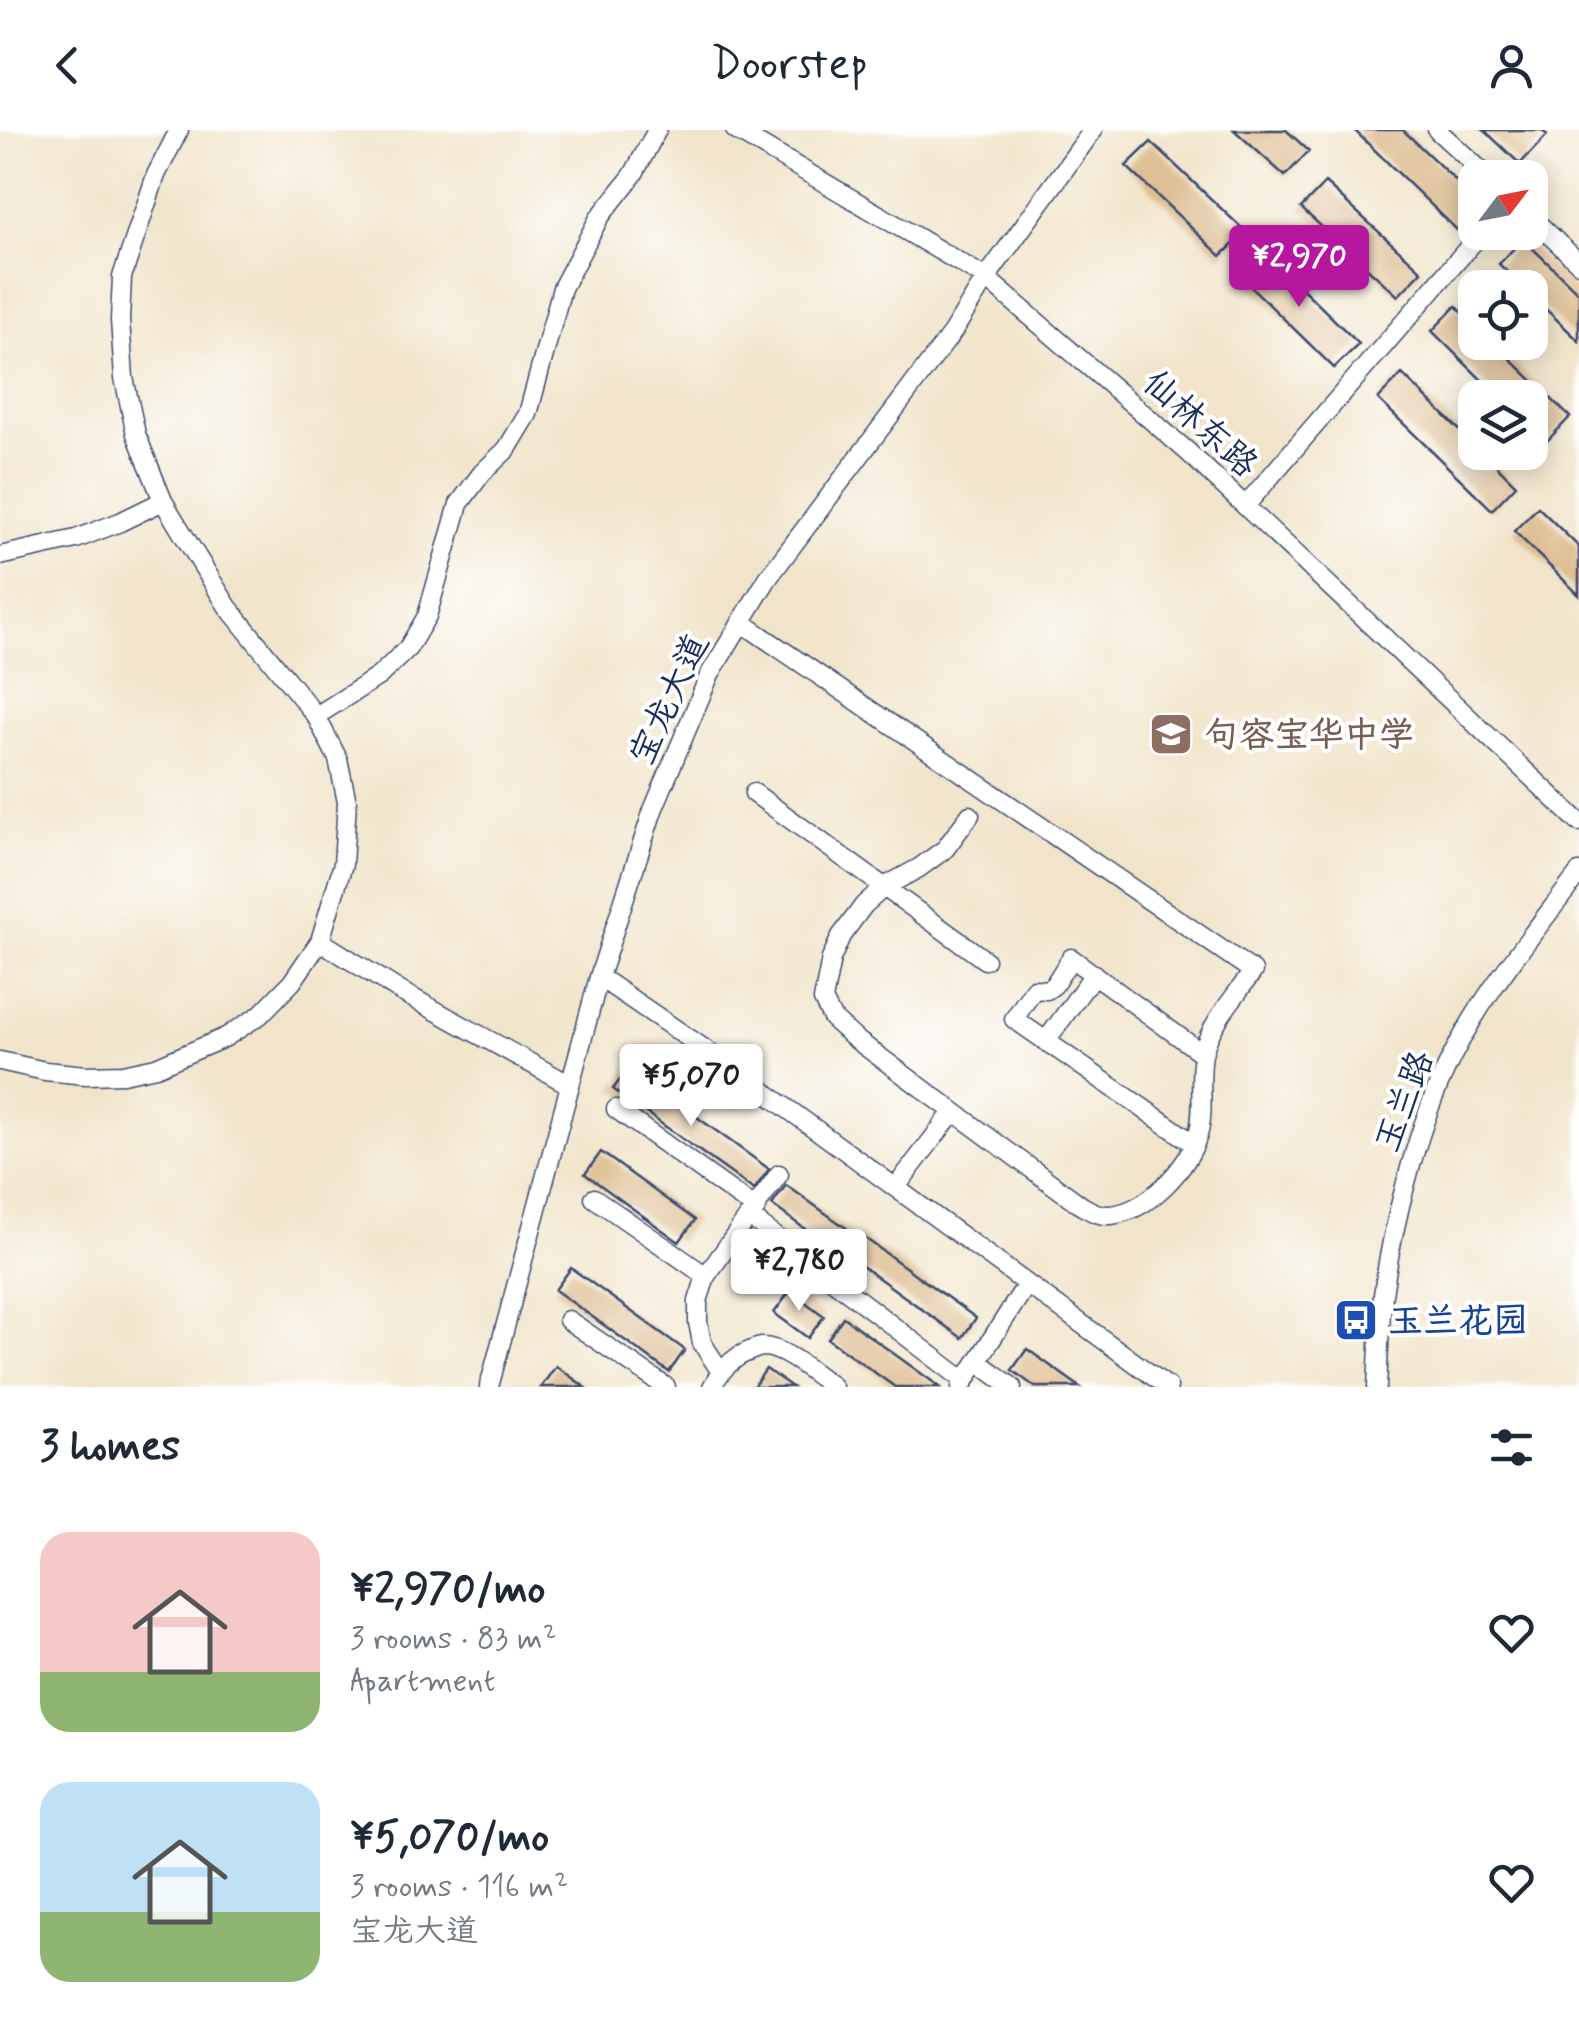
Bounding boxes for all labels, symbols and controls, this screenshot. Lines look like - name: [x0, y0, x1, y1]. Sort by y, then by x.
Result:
- text: Doorstep: [711, 36, 868, 95]
- icon: back: [40, 38, 95, 93]
- icon: person: [1484, 38, 1539, 93]
- north arrow: [1458, 160, 1548, 250]
- map controls: [1458, 160, 1548, 470]
- pin: ¥2,970: [1218, 225, 1380, 310]
- text: ¥2,970: [1251, 236, 1347, 278]
- button: locate: [1458, 270, 1548, 360]
- street label: 仙林东路: [1132, 361, 1267, 488]
- button: layers: [1458, 380, 1548, 470]
- street label: 宝龙大道: [619, 627, 720, 773]
- school or university icon: 句容宝华中学: [1148, 711, 1194, 757]
- place label: 句容宝华中学: [1204, 713, 1414, 759]
- pin: ¥5,070: [610, 1044, 772, 1129]
- street label: 玉兰路: [1365, 1044, 1445, 1159]
- text: ¥5,070: [642, 1055, 740, 1097]
- pin: ¥2,780: [718, 1229, 880, 1314]
- text: ¥2,780: [753, 1240, 845, 1282]
- bus stop icon: 玉兰花园: [1333, 1297, 1379, 1343]
- place label: 玉兰花园: [1388, 1299, 1528, 1345]
- text: 3 homes: [40, 1420, 180, 1475]
- icon: filters: [1484, 1420, 1539, 1475]
- text: ¥2,970/mo: [350, 1563, 546, 1618]
- icon: home: [120, 1572, 240, 1692]
- icon: heart: [1484, 1605, 1539, 1660]
- text: 3 rooms · 83 m²: [350, 1618, 557, 1660]
- text: Apartment: [350, 1660, 495, 1702]
- text: ¥5,070/mo: [350, 1811, 549, 1866]
- icon: home: [120, 1822, 240, 1942]
- icon: heart: [1484, 1855, 1539, 1910]
- text: 3 rooms · 116 m²: [350, 1866, 568, 1908]
- text: 宝龙大道: [350, 1911, 478, 1953]

